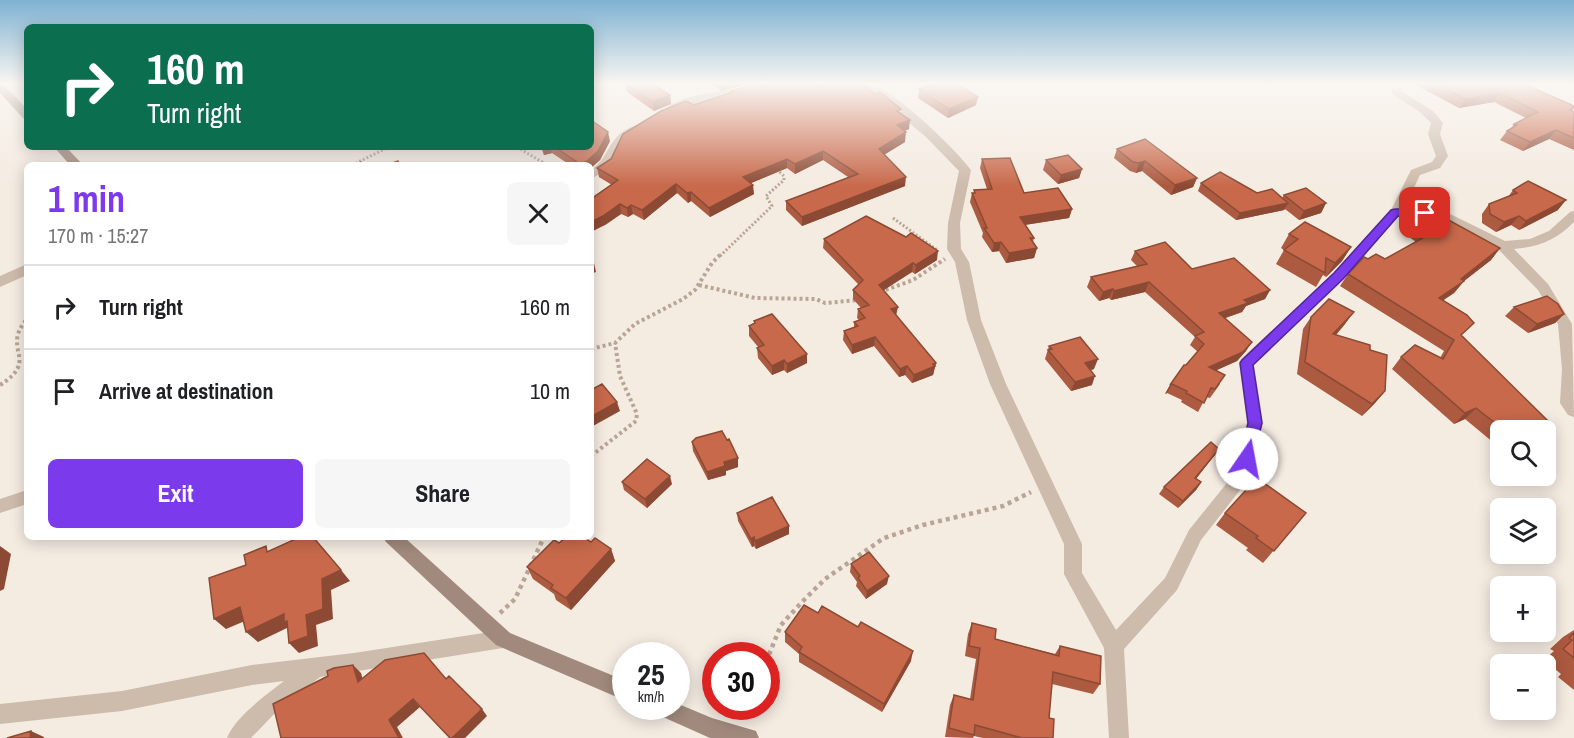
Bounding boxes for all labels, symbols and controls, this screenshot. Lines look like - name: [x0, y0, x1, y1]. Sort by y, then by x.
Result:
- text: 160 m: [147, 41, 245, 97]
- icon: right: [48, 48, 126, 126]
- text: Turn right: [147, 95, 241, 131]
- text: 1 min: [48, 175, 125, 223]
- button: close: [507, 182, 570, 245]
- pin: [1399, 187, 1450, 238]
- icon: arrive: [1408, 196, 1441, 229]
- text: 170 m · 15:27: [48, 222, 148, 249]
- icon: right: [48, 291, 81, 324]
- text: Turn right: [99, 292, 183, 322]
- text: 160 m: [520, 292, 570, 322]
- icon: arrive: [48, 375, 81, 408]
- text: Arrive at destination: [99, 376, 273, 406]
- text: 10 m: [530, 376, 570, 406]
- map controls: [1490, 420, 1556, 720]
- button: search: [1490, 420, 1556, 486]
- position arrow: [1215, 427, 1279, 491]
- button: Exit: [48, 459, 303, 528]
- button: Share: [315, 459, 570, 528]
- button: layers: [1490, 498, 1556, 564]
- button: +: [1490, 576, 1556, 642]
- speed limit sign: 30: [702, 642, 780, 720]
- text: 25: [637, 654, 665, 694]
- button: −: [1490, 654, 1556, 720]
- text: km/h: [638, 686, 664, 707]

